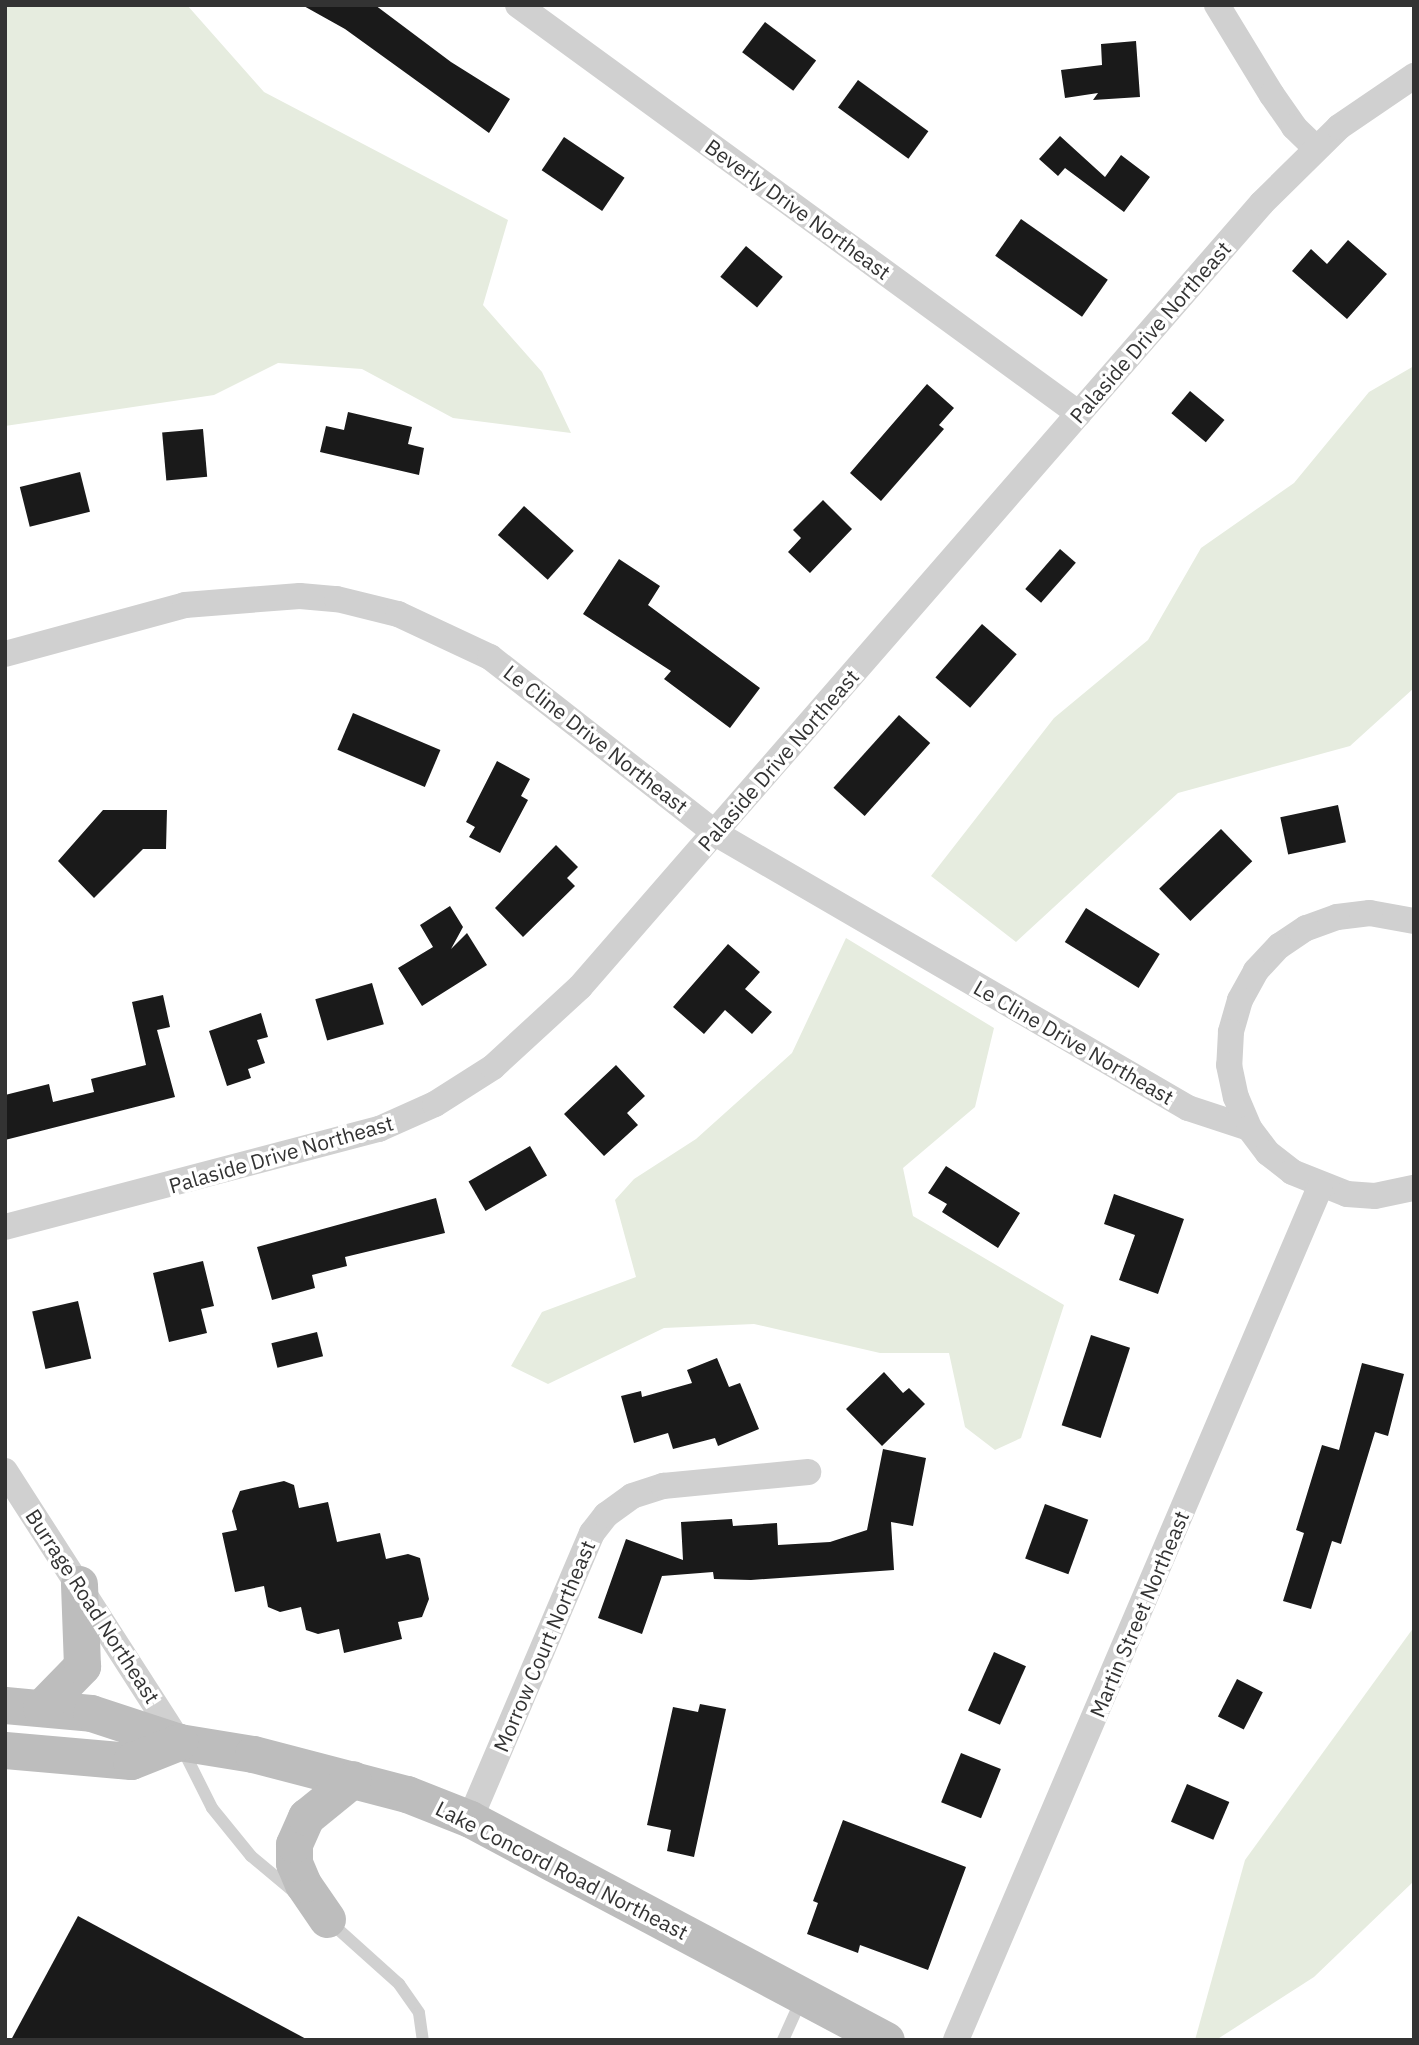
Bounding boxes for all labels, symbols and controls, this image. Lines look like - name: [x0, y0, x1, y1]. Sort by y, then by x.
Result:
- street label: Beverly Drive Northeast: [700, 133, 896, 285]
- street label: Palaside Drive Northeast: [1064, 236, 1236, 428]
- street label: Le Cline Drive Northeast: [499, 659, 693, 819]
- street label: Palaside Drive Northeast: [692, 664, 864, 856]
- street label: Le Cline Drive Northeast: [969, 974, 1179, 1110]
- street label: Palaside Drive Northeast: [166, 1110, 396, 1198]
- street label: Burrage Road Northeast: [21, 1504, 165, 1708]
- street label: Martin Street Northeast: [1084, 1507, 1194, 1721]
- street label: Morrow Court Northeast: [488, 1536, 600, 1756]
- street label: Lake Concord Road Northeast: [432, 1795, 692, 1945]

